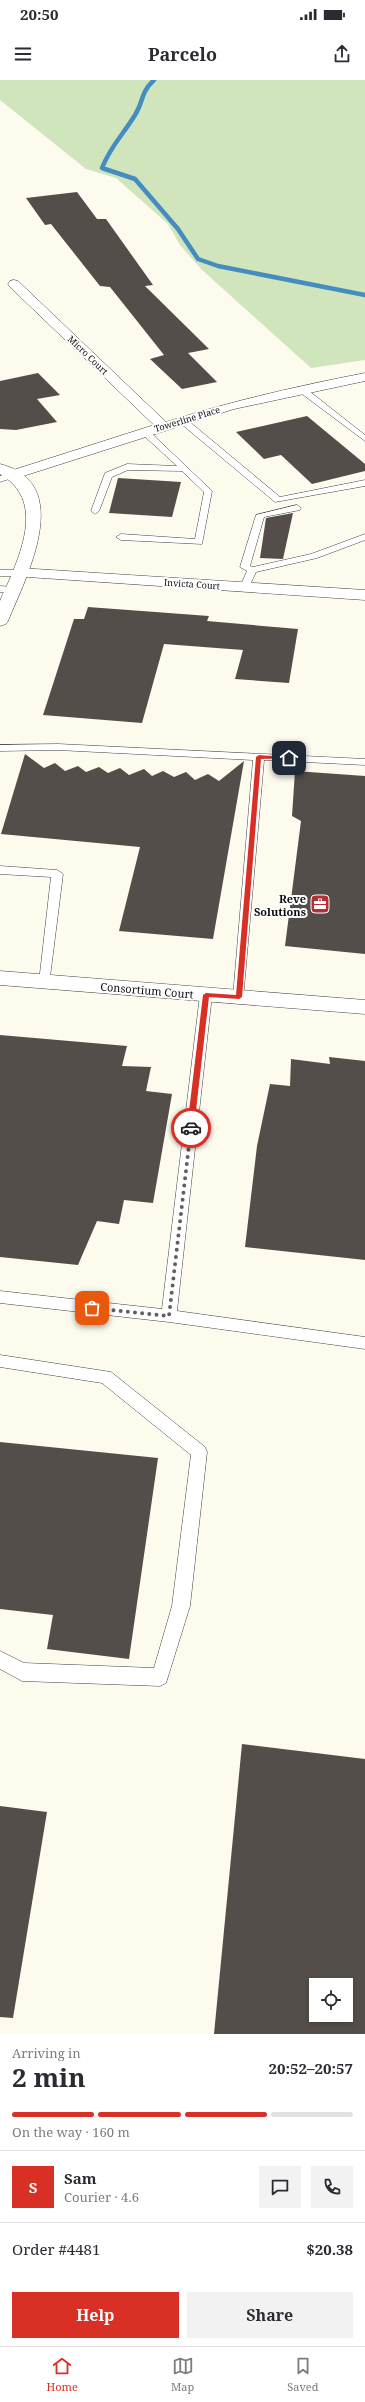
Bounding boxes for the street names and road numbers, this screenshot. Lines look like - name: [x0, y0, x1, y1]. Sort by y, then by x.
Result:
- street label: Micro Court: [65, 332, 111, 378]
- street label: Towerline Place: [152, 403, 222, 435]
- street label: Invicta Court: [164, 576, 220, 592]
- street label: Consortium Court: [100, 978, 194, 1002]

